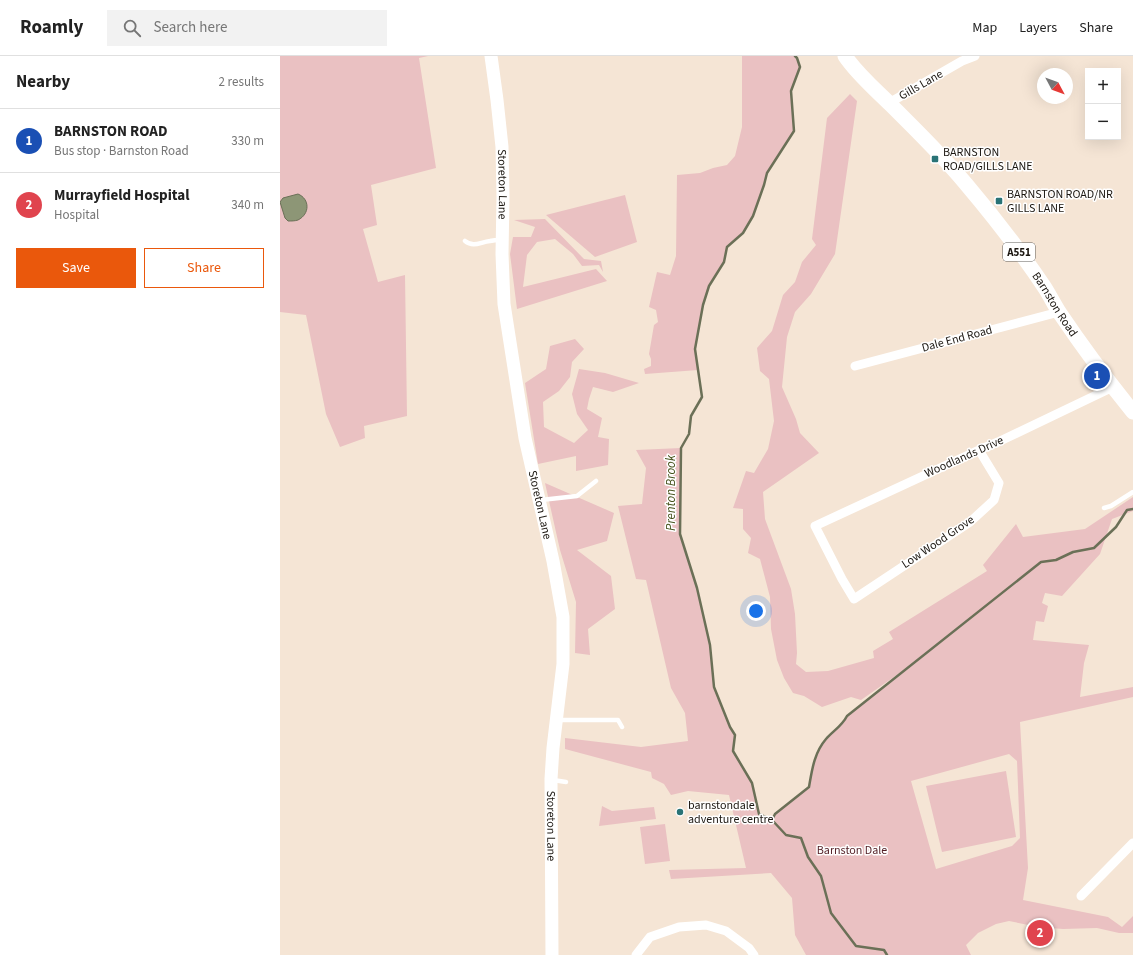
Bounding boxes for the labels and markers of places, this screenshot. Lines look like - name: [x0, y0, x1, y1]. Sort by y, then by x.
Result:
- place label: BARNSTON ROAD/GILLS LANE: [943, 144, 1033, 175]
- marker: BARNSTON ROAD/GILLS LANE: [930, 154, 940, 164]
- place label: BARNSTON ROAD/NR GILLS LANE: [1007, 186, 1113, 217]
- marker: BARNSTON ROAD/NR GILLS LANE: [994, 196, 1004, 206]
- pin: 1: [1084, 361, 1110, 391]
- place label: barnstondale adventure centre: [688, 797, 774, 828]
- marker: barnstondale adventure centre: [675, 807, 685, 817]
- pin: 2: [1027, 918, 1053, 948]

